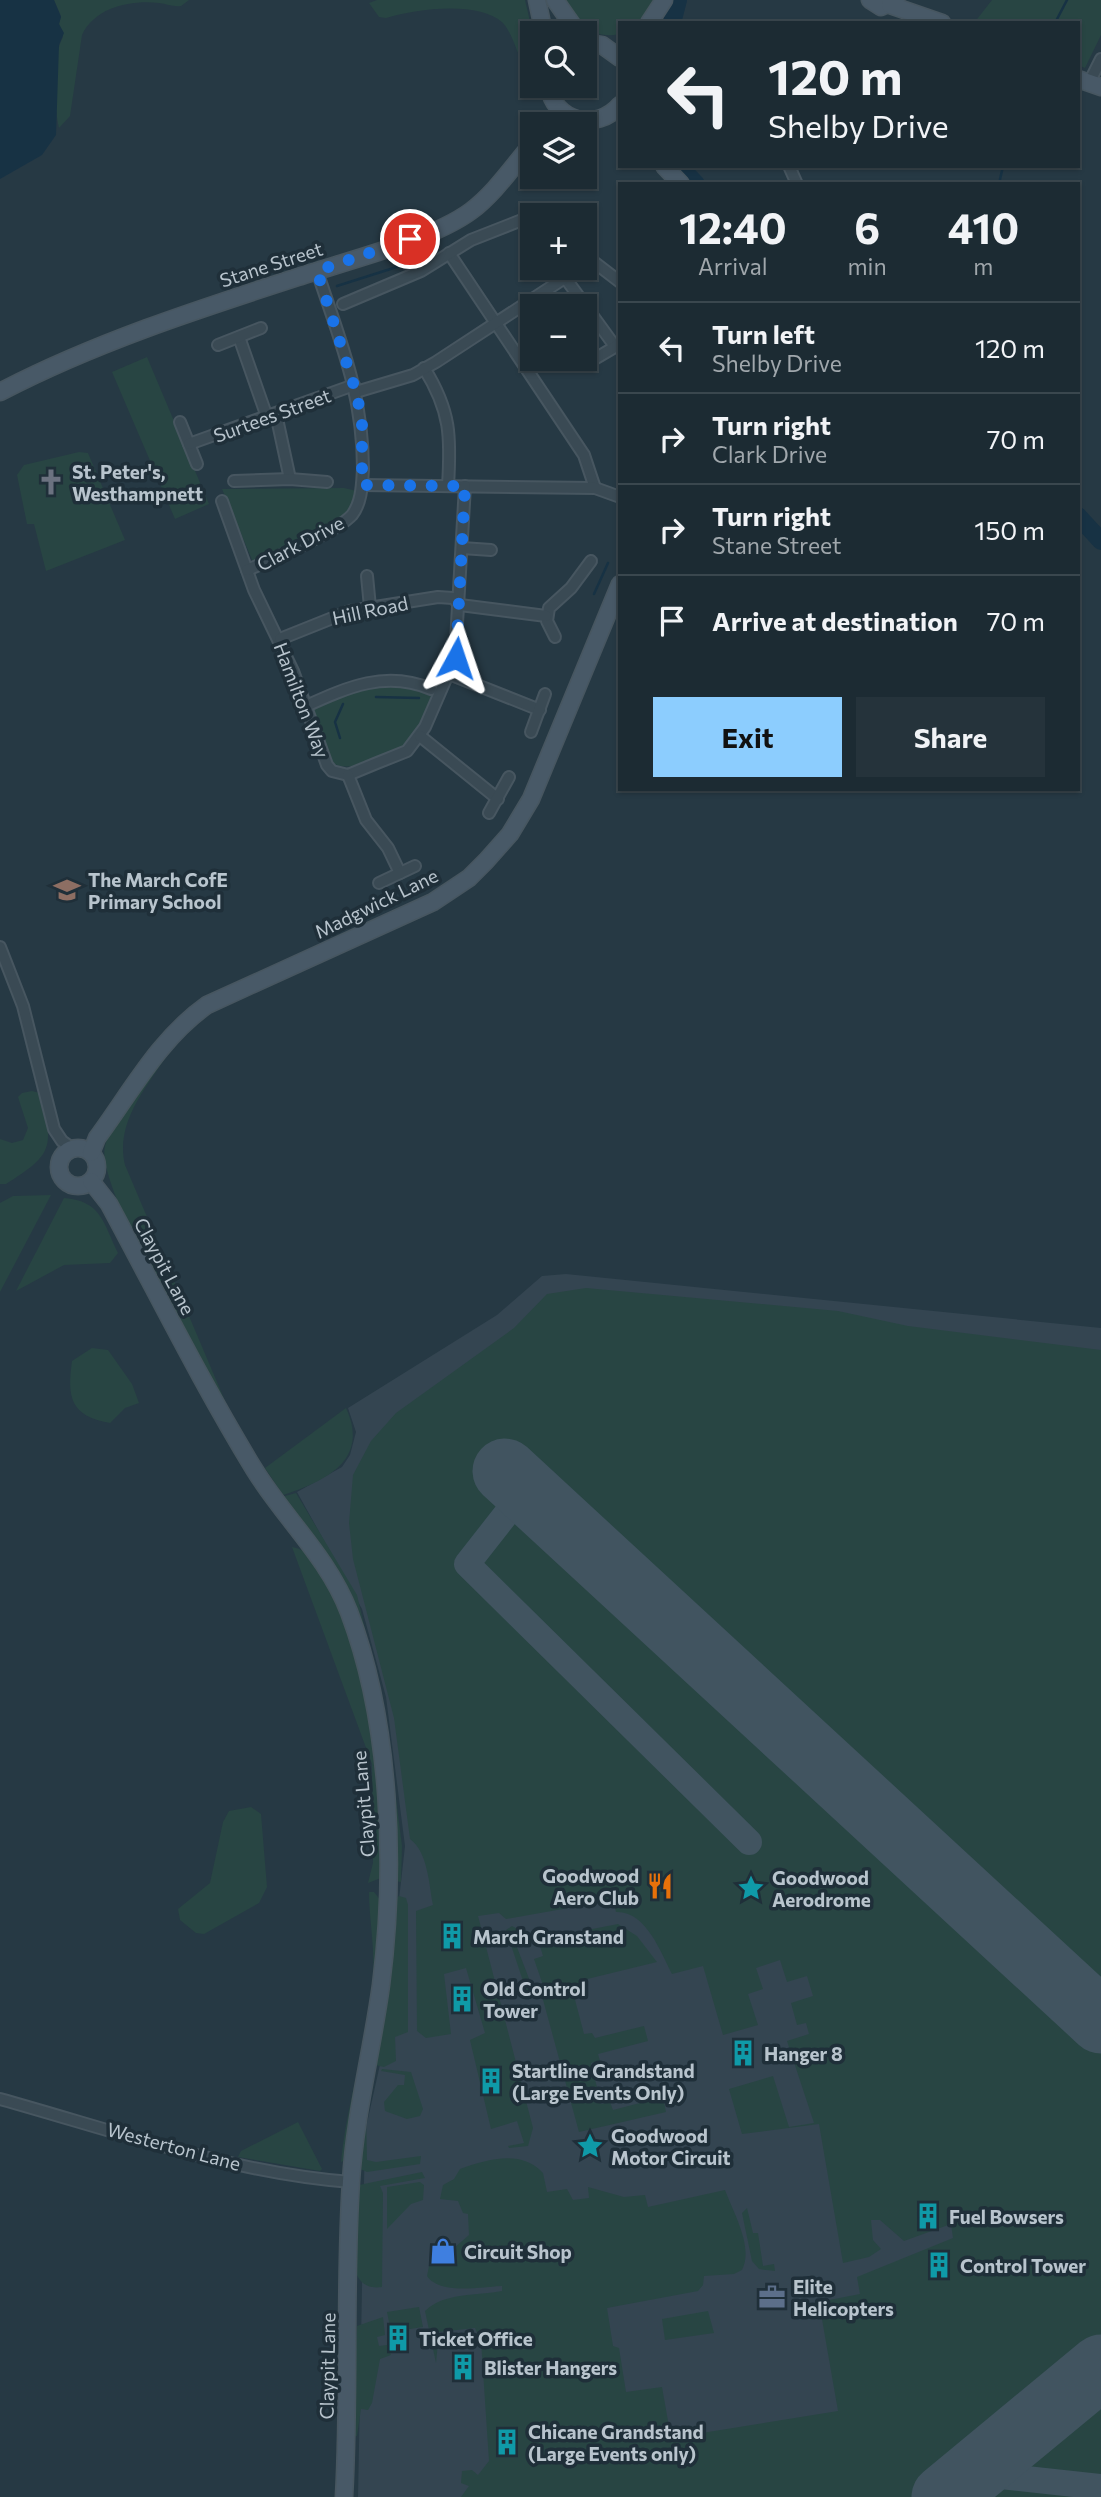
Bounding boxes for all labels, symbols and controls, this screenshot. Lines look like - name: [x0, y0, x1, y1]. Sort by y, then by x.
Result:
- map controls: [520, 21, 597, 371]
- button: search: [520, 21, 597, 98]
- text: 120 m: [768, 45, 902, 105]
- icon: left: [653, 49, 744, 140]
- text: Shelby Drive: [768, 105, 949, 145]
- button: layers: [520, 112, 597, 189]
- text: 12:40: [679, 201, 787, 253]
- text: 6: [854, 201, 880, 253]
- text: 410: [948, 201, 1019, 253]
- button: +: [520, 203, 597, 280]
- pin: [380, 209, 440, 269]
- icon: arrive: [391, 220, 429, 258]
- street label: Stane Street: [217, 236, 326, 291]
- text: Arrival: [698, 252, 768, 280]
- text: min: [848, 252, 887, 280]
- text: m: [973, 252, 993, 280]
- button: −: [520, 294, 597, 371]
- text: Turn left: [712, 318, 815, 349]
- icon: left: [653, 329, 691, 367]
- text: 120 m: [975, 332, 1045, 363]
- text: Shelby Drive: [712, 349, 842, 377]
- street label: Surtees Street: [210, 383, 334, 447]
- text: Turn right: [712, 409, 831, 440]
- icon: right: [653, 420, 691, 458]
- text: 70 m: [987, 423, 1045, 454]
- text: Clark Drive: [712, 440, 827, 468]
- place label: St. Peter's, Westhampnett: [72, 460, 203, 505]
- church icon: St. Peter's, Westhampnett: [36, 467, 66, 497]
- text: Turn right: [712, 500, 831, 531]
- street label: Clark Drive: [253, 510, 347, 576]
- icon: right: [653, 511, 691, 549]
- text: 150 m: [974, 514, 1045, 545]
- text: Stane Street: [712, 531, 841, 559]
- street label: Hill Road: [330, 591, 410, 629]
- icon: arrive: [653, 602, 691, 640]
- text: Arrive at destination: [712, 605, 958, 636]
- text: 70 m: [987, 605, 1045, 636]
- position arrow: [419, 621, 493, 695]
- street label: Hamilton Way: [269, 639, 335, 761]
- button: Exit: [653, 697, 842, 777]
- button: Share: [856, 697, 1045, 777]
- street label: Madgwick Lane: [311, 863, 441, 943]
- place label: The March CofE Primary School: [88, 868, 228, 913]
- school or university icon: The March CofE Primary School: [52, 875, 82, 905]
- street label: Claypit Lane: [130, 1214, 200, 1318]
- street label: Claypit Lane: [347, 1750, 379, 1858]
- place label: Goodwood Aero Club: [542, 1864, 639, 1909]
- place label: Goodwood Aerodrome: [772, 1866, 871, 1911]
- restaurant icon: Goodwood Aero Club: [645, 1871, 675, 1901]
- place icon: Goodwood Aerodrome: [736, 1873, 766, 1903]
- building icon: March Granstand: [437, 1921, 467, 1951]
- place label: March Granstand: [473, 1925, 624, 1948]
- place label: Old Control Tower: [483, 1977, 586, 2022]
- building icon: Old Control Tower: [447, 1984, 477, 2014]
- building icon: Hanger 8: [728, 2038, 758, 2068]
- place label: Hanger 8: [764, 2042, 843, 2065]
- place label: Startline Grandstand (Large Events Only): [512, 2059, 695, 2104]
- building icon: Startline Grandstand (Large Events Only): [476, 2066, 506, 2096]
- street label: Westerton Lane: [105, 2117, 243, 2175]
- place label: Goodwood Motor Circuit: [611, 2124, 730, 2169]
- place icon: Goodwood Motor Circuit: [575, 2131, 605, 2161]
- building icon: Fuel Bowsers: [913, 2201, 943, 2231]
- place label: Fuel Bowsers: [949, 2205, 1064, 2228]
- shop icon: Circuit Shop: [428, 2236, 458, 2266]
- place label: Circuit Shop: [464, 2240, 572, 2263]
- building icon: Control Tower: [924, 2250, 954, 2280]
- place label: Control Tower: [960, 2254, 1086, 2277]
- place label: Elite Helicopters: [793, 2275, 894, 2320]
- office icon: Elite Helicopters: [757, 2282, 787, 2312]
- street label: Claypit Lane: [315, 2312, 339, 2420]
- building icon: Ticket Office: [383, 2323, 413, 2353]
- place label: Ticket Office: [419, 2327, 533, 2350]
- building icon: Blister Hangers: [448, 2352, 478, 2382]
- place label: Blister Hangers: [484, 2356, 617, 2379]
- place label: Chicane Grandstand (Large Events only): [528, 2420, 704, 2465]
- building icon: Chicane Grandstand (Large Events only): [492, 2427, 522, 2457]

